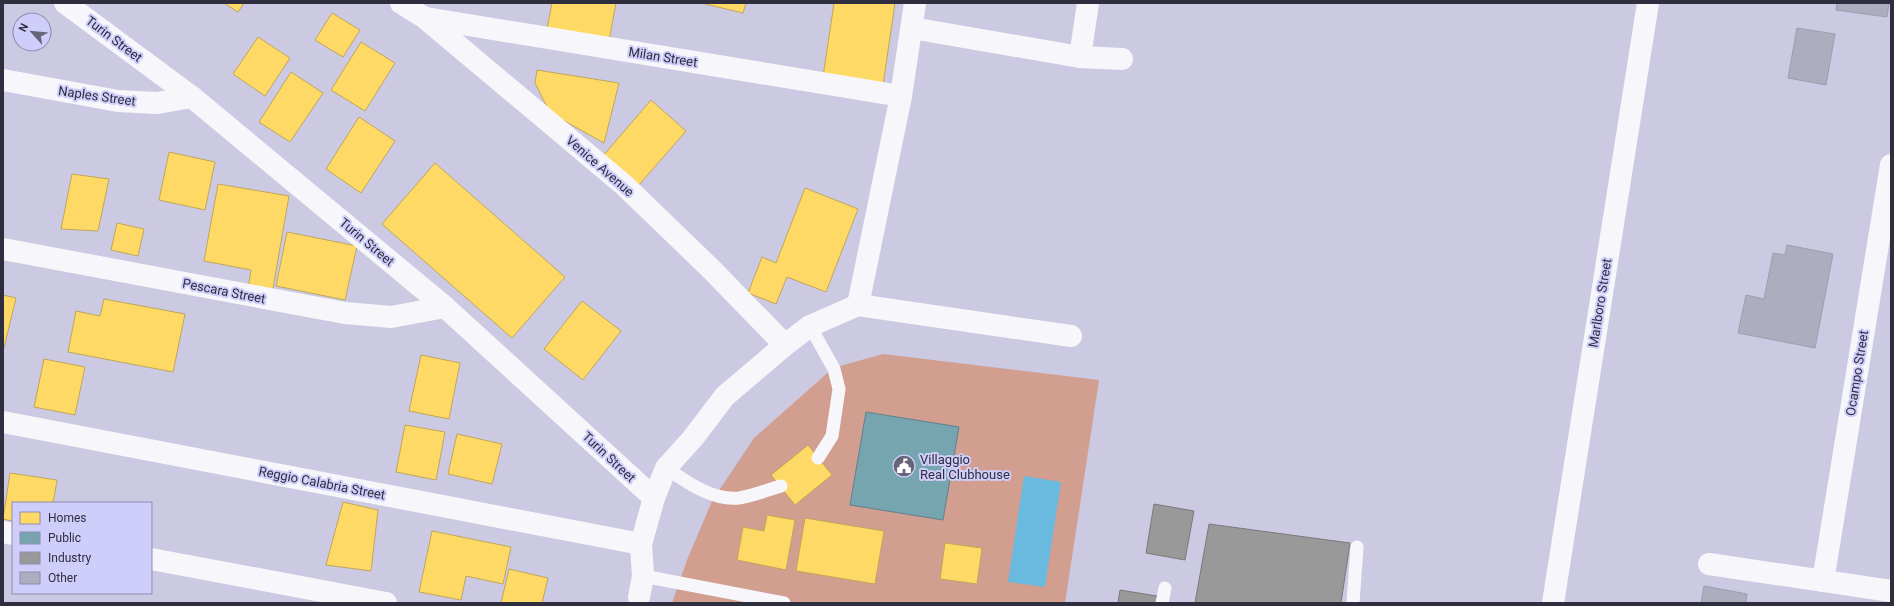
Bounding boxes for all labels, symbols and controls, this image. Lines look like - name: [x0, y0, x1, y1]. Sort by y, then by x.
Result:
- north arrow: [12, 12, 52, 52]
- street label: Turin Street: [83, 13, 145, 65]
- text: N: [16, 21, 31, 34]
- street label: Milan Street: [628, 44, 698, 70]
- street label: Naples Street: [57, 83, 137, 109]
- street label: Venice Avenue: [563, 133, 637, 200]
- street label: Turin Street: [337, 215, 397, 269]
- street label: Marlboro Street: [1586, 257, 1614, 349]
- street label: Pescara Street: [181, 276, 267, 306]
- street label: Ocampo Street: [1843, 329, 1871, 417]
- street label: Turin Street: [580, 429, 638, 485]
- place label: Villaggio Real Clubhouse: [920, 452, 1010, 482]
- public building icon: Villaggio Real Clubhouse: [891, 453, 917, 479]
- street label: Reggio Calabria Street: [257, 463, 387, 503]
- legend: [12, 502, 152, 594]
- text: Homes: [48, 511, 86, 525]
- text: Public: [48, 531, 81, 545]
- text: Industry: [48, 551, 92, 565]
- text: Other: [48, 571, 77, 585]

